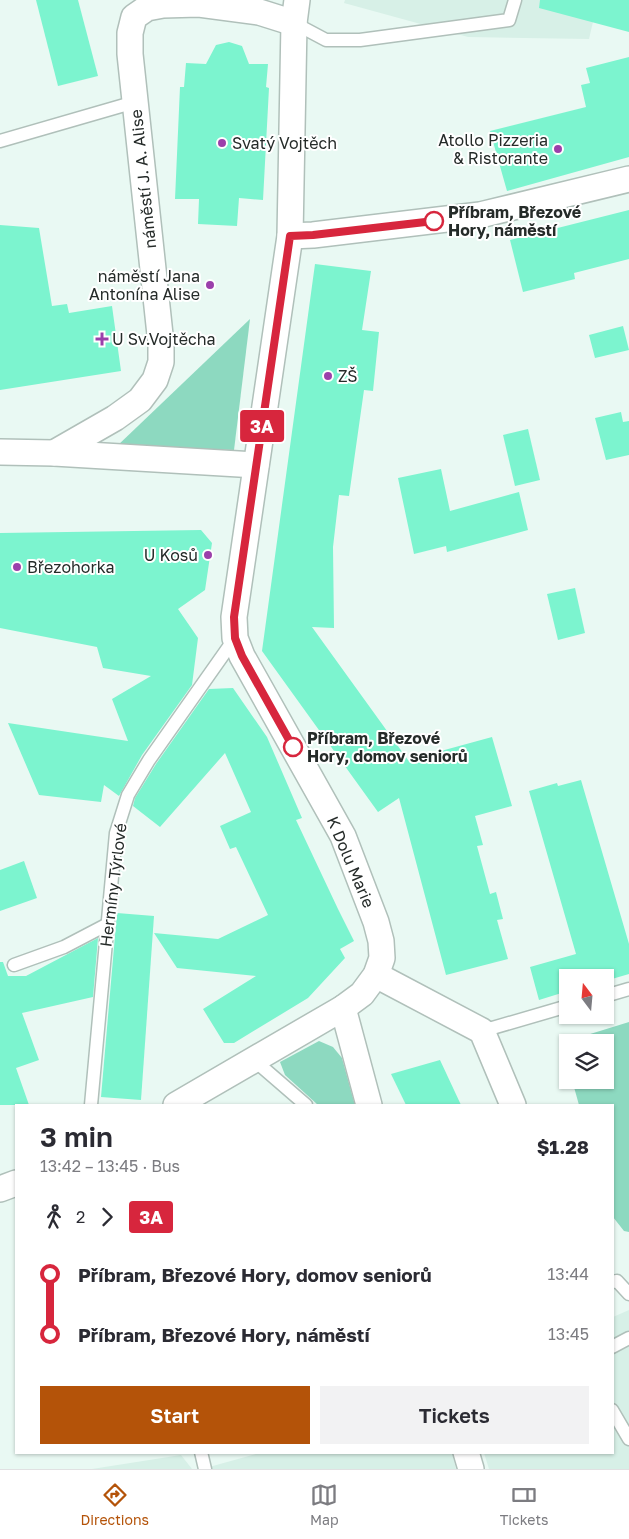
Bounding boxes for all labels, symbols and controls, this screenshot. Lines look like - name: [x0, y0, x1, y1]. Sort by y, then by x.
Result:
- street label: náměstí J. A. Alise: [126, 108, 160, 250]
- place label: Atollo Pizzeria & Ristorante: [438, 130, 548, 168]
- place label: Svatý Vojtěch: [232, 133, 337, 153]
- marker: Svatý Vojtěch: [216, 137, 228, 149]
- marker: Atollo Pizzeria & Ristorante: [552, 143, 564, 155]
- place label: Příbram, Březové Hory, náměstí: [448, 202, 581, 240]
- marker: Příbram, Březové Hory, náměstí: [424, 211, 444, 231]
- place label: náměstí Jana Antonína Alise: [89, 266, 200, 304]
- marker: náměstí Jana Antonína Alise: [204, 279, 216, 291]
- place label: U Sv.Vojtěcha: [112, 329, 216, 349]
- marker: U Sv.Vojtěcha: [96, 333, 108, 345]
- place label: ZŠ: [338, 366, 358, 386]
- marker: ZŠ: [322, 370, 334, 382]
- line badge: 3A: [240, 410, 284, 442]
- text: 3A: [250, 415, 274, 437]
- place label: U Kosů: [144, 545, 198, 565]
- marker: U Kosů: [202, 549, 214, 561]
- place label: Březohorka: [27, 557, 115, 577]
- marker: Březohorka: [11, 561, 23, 573]
- place label: Příbram, Březové Hory, domov seniorů: [307, 728, 467, 766]
- marker: Příbram, Březové Hory, domov seniorů: [283, 737, 303, 757]
- street label: K Dolu Marie: [323, 813, 379, 911]
- street label: Hermíny Týrlové: [95, 822, 131, 948]
- north arrow: [559, 969, 614, 1024]
- map controls: [559, 969, 614, 1089]
- button: layers: [559, 1034, 614, 1089]
- text: 3 min: [40, 1120, 113, 1153]
- text: $1.28: [537, 1135, 589, 1158]
- text: 13:42 – 13:45 · Bus: [40, 1156, 180, 1176]
- icon: walk: [40, 1203, 68, 1231]
- icon: forward: [93, 1203, 121, 1231]
- text: 3A: [139, 1206, 163, 1228]
- text: 2: [76, 1207, 85, 1227]
- text: Příbram, Březové Hory, domov seniorů: [78, 1263, 431, 1286]
- text: 13:44: [548, 1264, 589, 1284]
- text: Příbram, Březové Hory, náměstí: [78, 1323, 370, 1346]
- text: 13:45: [548, 1324, 589, 1344]
- button: Start: [40, 1386, 310, 1444]
- button: Tickets: [320, 1386, 589, 1444]
- tab: Directions: [81, 1481, 149, 1528]
- tab: Map: [310, 1481, 339, 1528]
- tab: Tickets: [500, 1481, 548, 1528]

